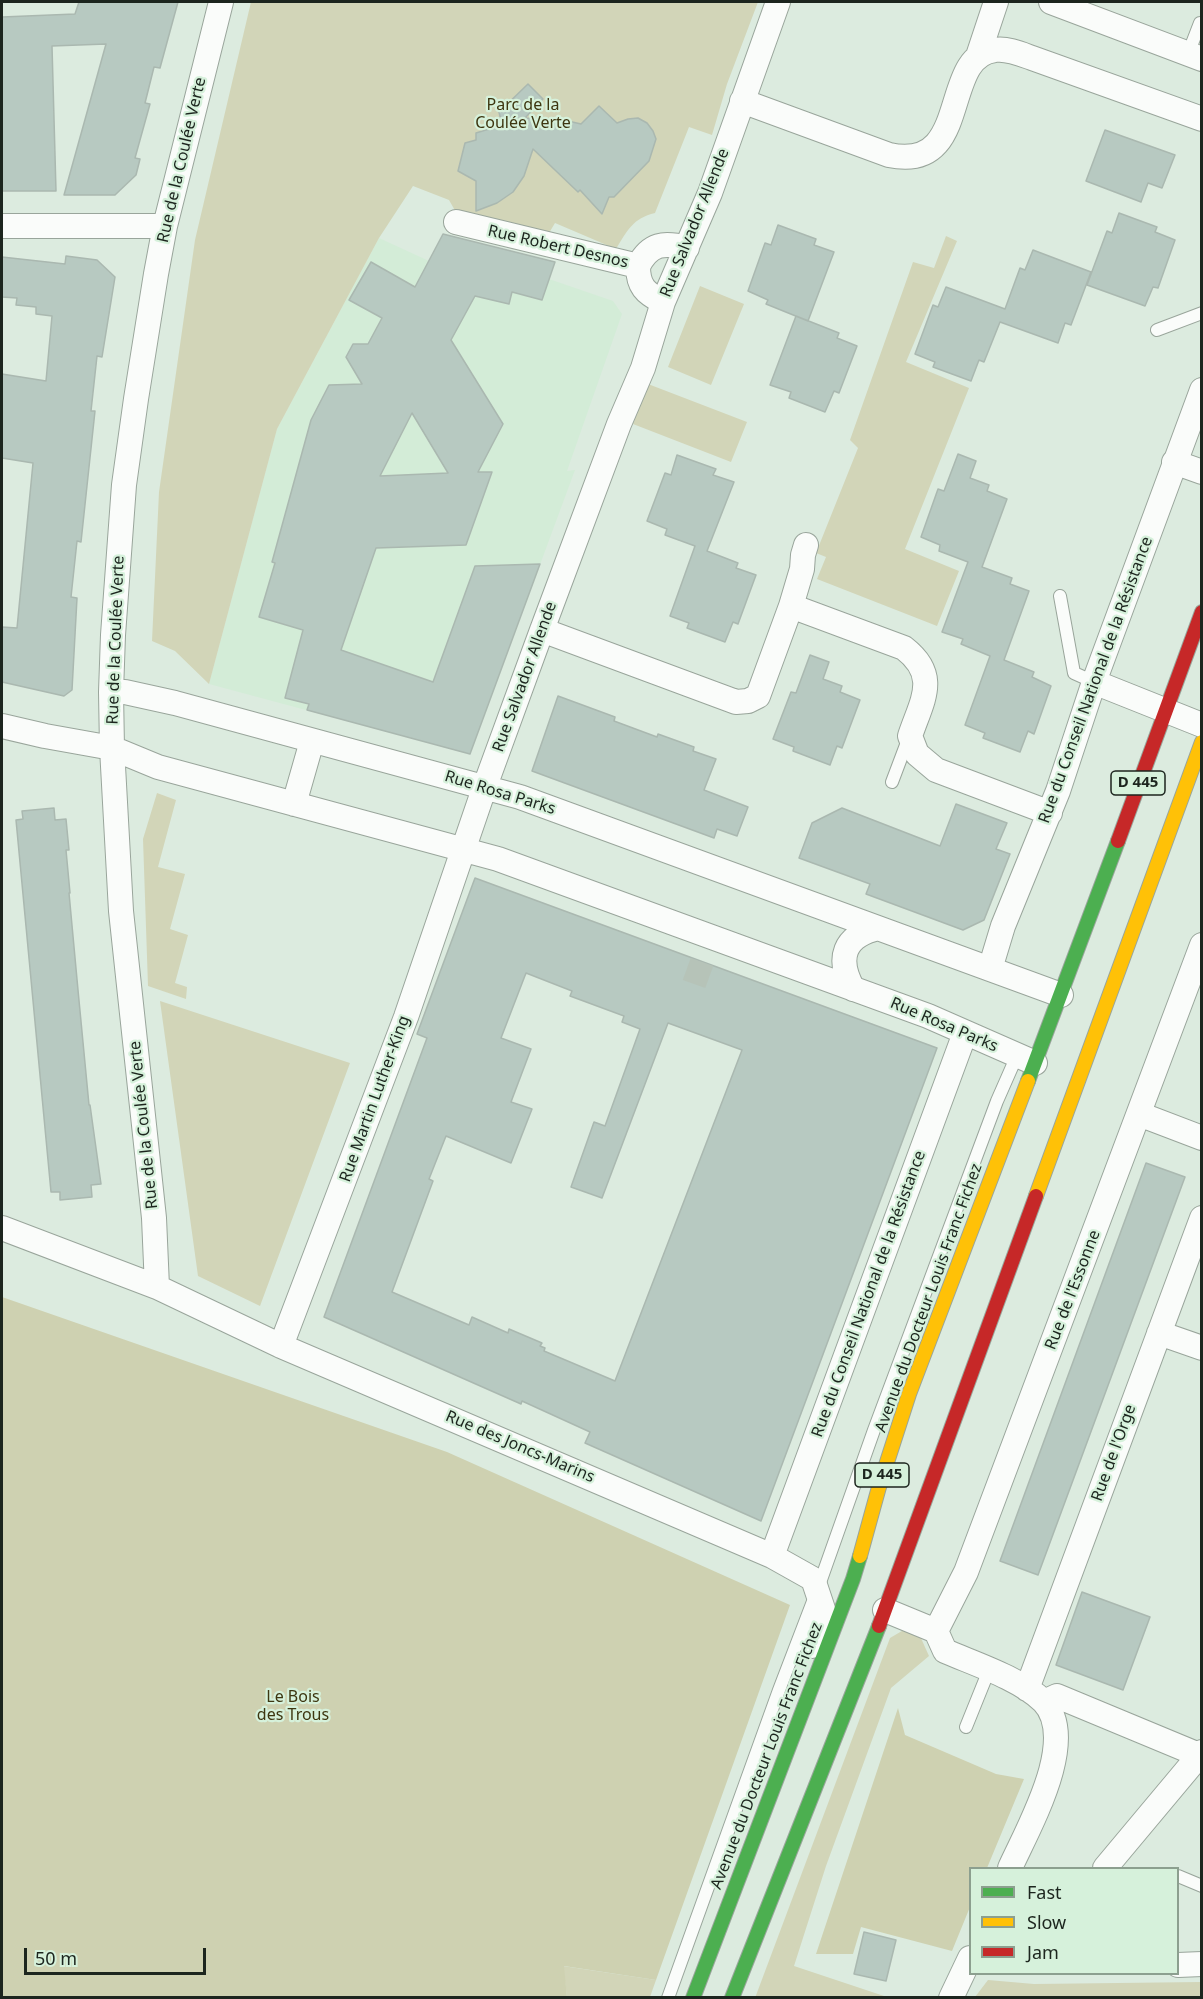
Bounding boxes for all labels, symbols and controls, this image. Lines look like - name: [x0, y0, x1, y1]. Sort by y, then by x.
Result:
- street label: Rue de la Coulée Verte: [154, 75, 210, 245]
- park label: Parc de la Coulée Verte: [475, 95, 571, 133]
- street label: Rue Salvador Allende: [656, 146, 734, 300]
- street label: Rue Robert Desnos: [486, 221, 630, 273]
- street label: Rue du Conseil National de la Résistance: [1035, 534, 1157, 826]
- street label: Rue de la Coulée Verte: [103, 555, 129, 725]
- street label: Rue Salvador Allende: [489, 599, 561, 755]
- street label: Rue Rosa Parks: [442, 767, 558, 819]
- road number: D 445: [1111, 771, 1165, 795]
- street label: Rue Rosa Parks: [887, 994, 1001, 1056]
- street label: Rue Martin Luther-King: [336, 1013, 414, 1185]
- street label: Rue de la Coulée Verte: [126, 1040, 162, 1210]
- street label: Rue du Conseil National de la Résistance: [808, 1148, 930, 1440]
- street label: Avenue du Docteur Louis Franc Fichez: [871, 1161, 987, 1435]
- street label: Rue de l'Essonne: [1041, 1228, 1105, 1352]
- street label: Rue de l'Orge: [1088, 1402, 1140, 1504]
- street label: Rue des Joncs-Marins: [443, 1407, 597, 1487]
- road number: D 445: [855, 1463, 909, 1487]
- street label: Avenue du Docteur Louis Franc Fichez: [707, 1620, 827, 1892]
- park label: Le Bois des Trous: [257, 1687, 329, 1725]
- legend: [969, 1867, 1179, 1975]
- text: Fast: [1027, 1880, 1062, 1904]
- text: Slow: [1027, 1910, 1066, 1934]
- scale bar: [27, 1936, 208, 1974]
- text: Jam: [1027, 1940, 1059, 1964]
- text: 50 m: [35, 1946, 77, 1970]

